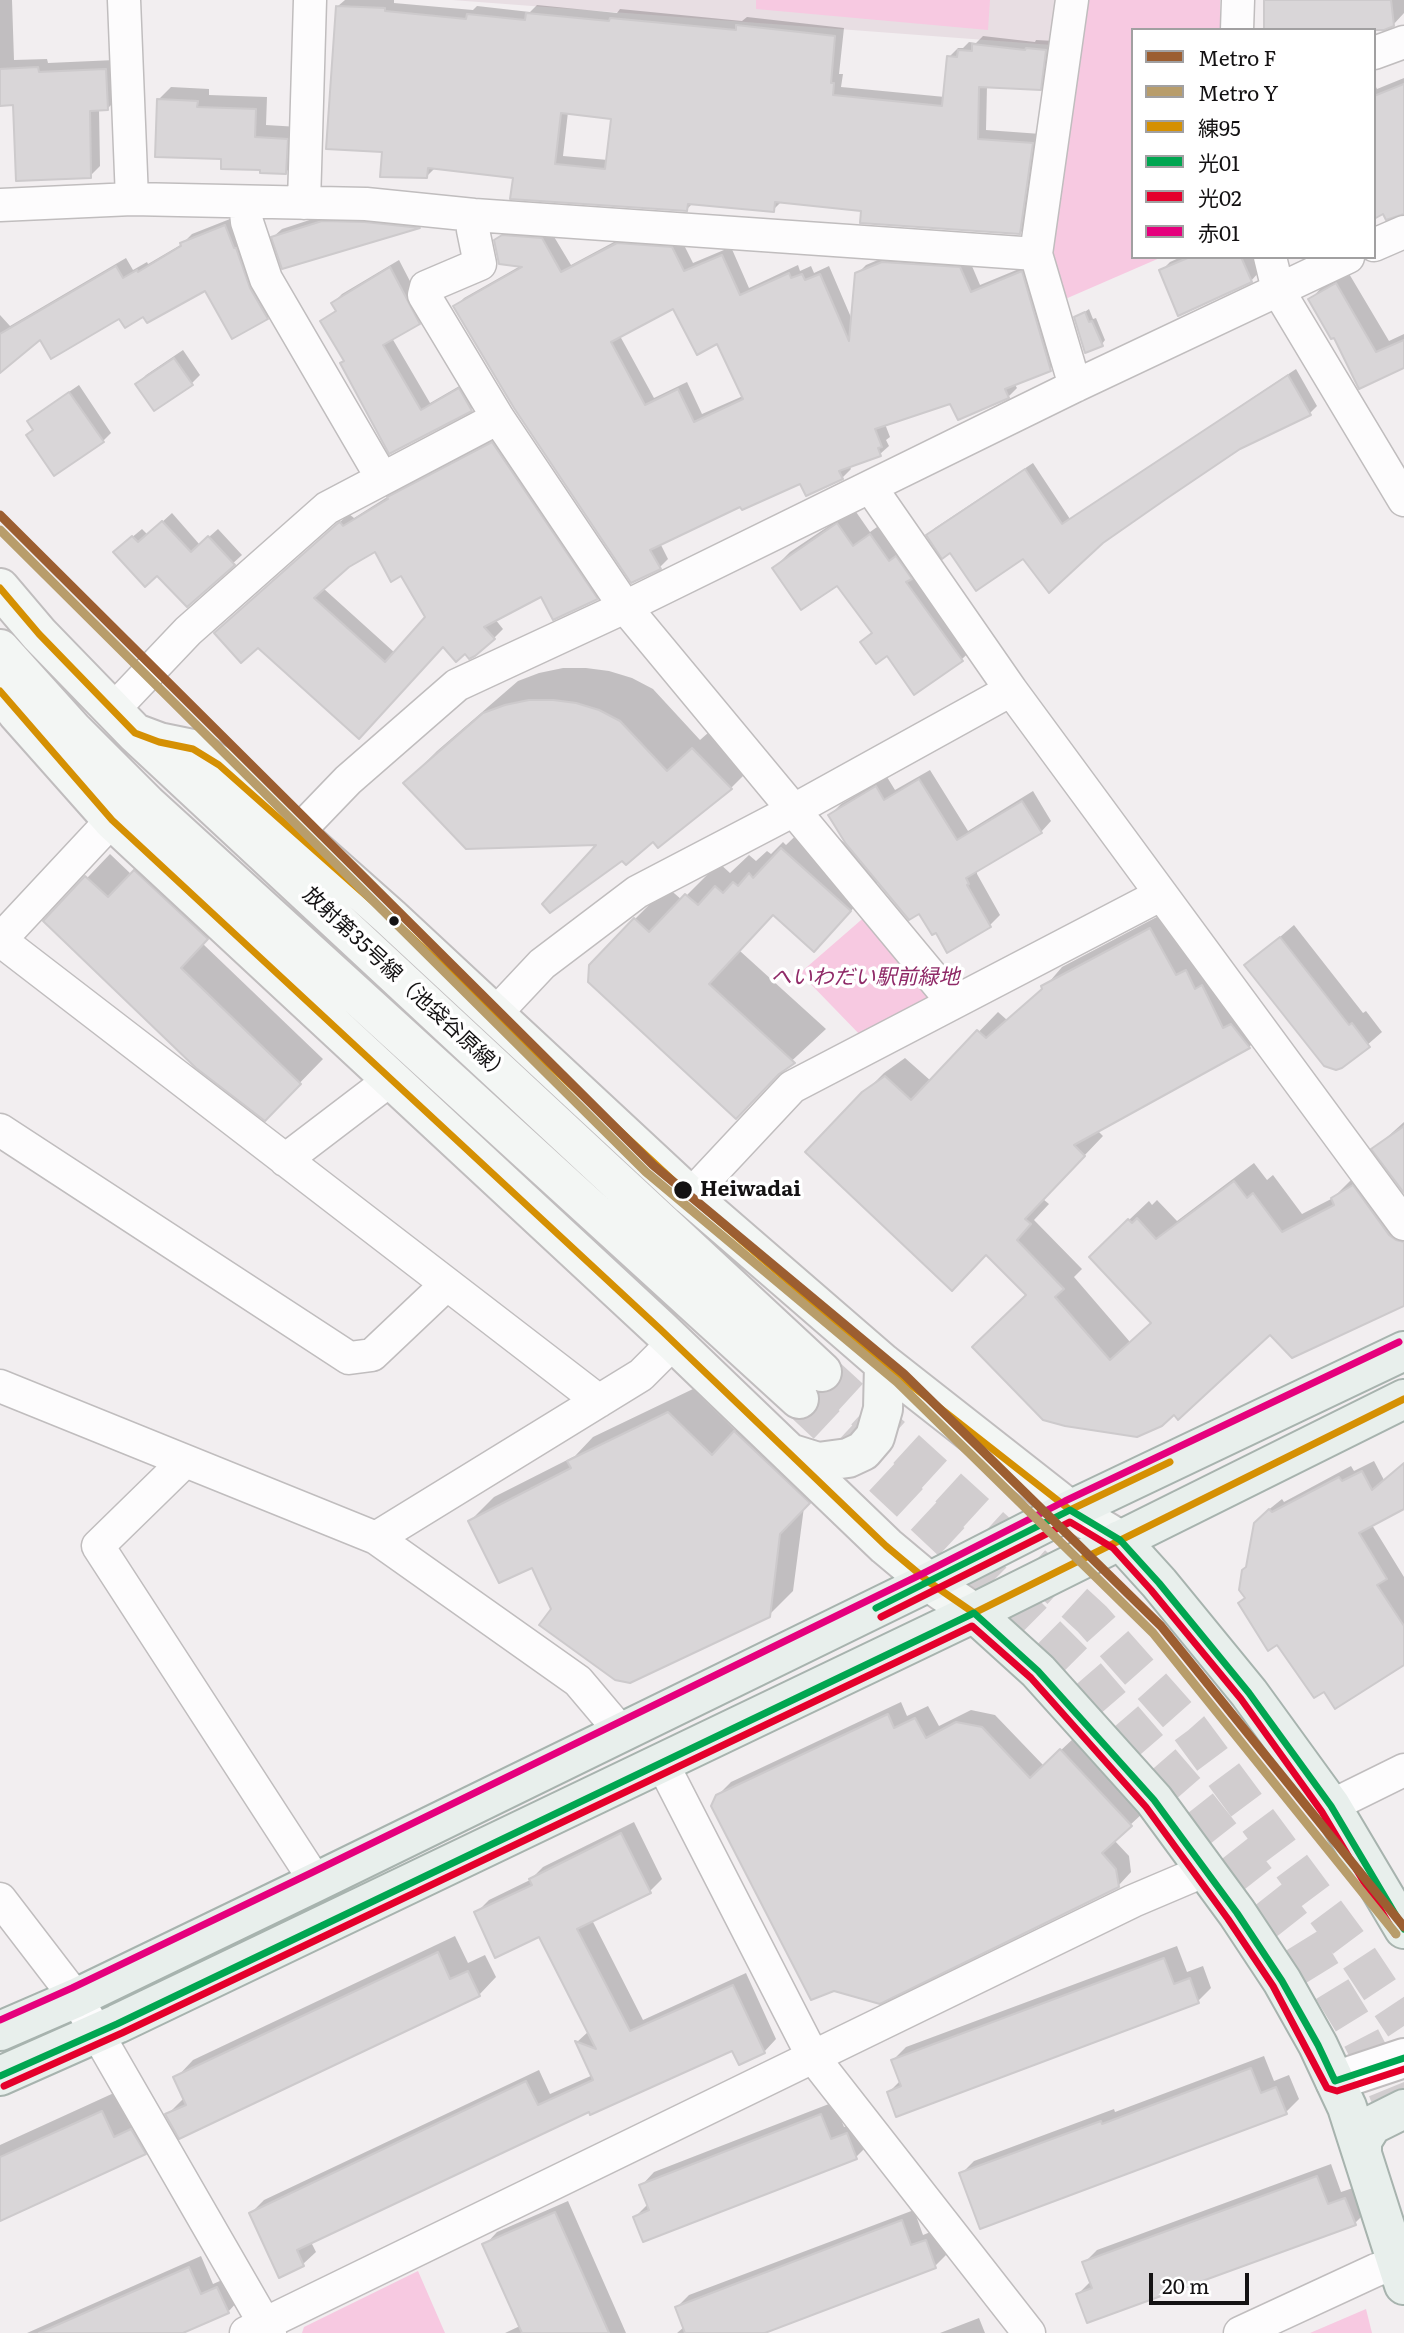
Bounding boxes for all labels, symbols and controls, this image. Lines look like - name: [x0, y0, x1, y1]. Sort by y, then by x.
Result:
- legend: [1131, 28, 1376, 259]
- text: Metro F: [1198, 41, 1276, 72]
- text: Metro Y: [1198, 76, 1279, 107]
- text: 練95: [1198, 111, 1241, 142]
- text: 光01: [1198, 146, 1240, 177]
- text: 光02: [1198, 181, 1242, 212]
- text: 赤01: [1198, 216, 1240, 247]
- street label: 放射第35号線（池袋谷原線）: [297, 882, 515, 1088]
- unlabelled marker: [387, 914, 401, 928]
- park label: へいわだい駅前緑地: [771, 965, 959, 991]
- place label: Heiwadai: [700, 1177, 801, 1203]
- marker: Heiwadai: [672, 1179, 694, 1201]
- scale bar: [1152, 2260, 1252, 2304]
- text: 20 m: [1162, 2269, 1209, 2300]

